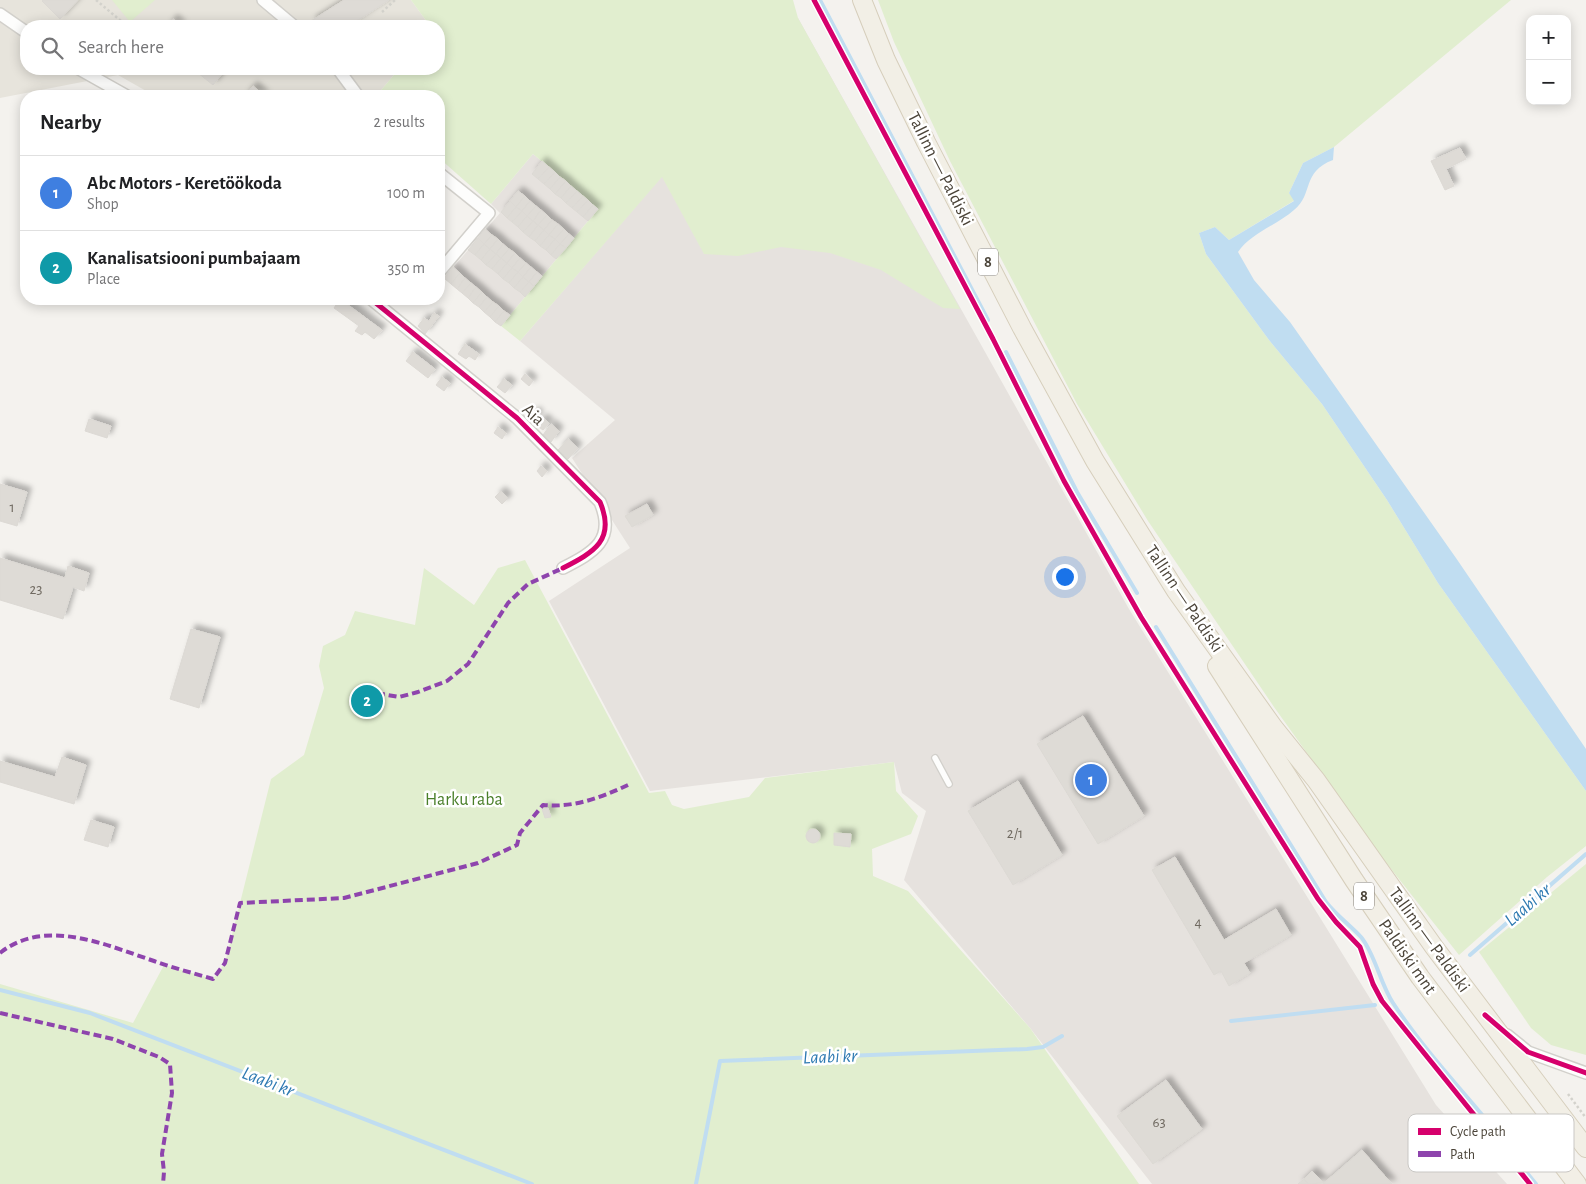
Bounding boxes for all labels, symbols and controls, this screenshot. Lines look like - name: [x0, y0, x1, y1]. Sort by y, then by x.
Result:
- map controls: [1526, 15, 1571, 105]
- button: +: [1526, 15, 1571, 60]
- search box: [20, 20, 445, 75]
- icon: search: [38, 34, 66, 62]
- text: Search here: [78, 38, 164, 57]
- button: −: [1526, 60, 1571, 105]
- street label: Tallinn — Paldiski: [904, 109, 976, 229]
- text: Nearby: [40, 112, 101, 133]
- text: 2 results: [373, 114, 425, 130]
- text: Abc Motors - Keretöökoda: [87, 174, 282, 193]
- text: 1: [53, 185, 59, 201]
- text: 100 m: [387, 185, 425, 201]
- text: Shop: [87, 196, 119, 212]
- road number: 8: [978, 248, 998, 276]
- text: Kanalisatsiooni pumbajaam: [87, 249, 301, 268]
- text: 2: [52, 260, 60, 276]
- text: 350 m: [388, 260, 425, 276]
- text: Place: [87, 271, 120, 287]
- street label: Aia: [518, 401, 548, 429]
- house number: 1: [9, 500, 15, 515]
- street label: Tallinn — Paldiski: [1142, 542, 1226, 656]
- your location: [1052, 564, 1078, 590]
- house number: 23: [29, 582, 43, 597]
- pin: 2: [351, 682, 383, 720]
- pin: 1: [1075, 761, 1107, 799]
- park label: Harku raba: [425, 791, 503, 809]
- house number: 2/1: [1007, 826, 1023, 841]
- water label: Laabi kr: [1501, 879, 1555, 930]
- road number: 8: [1354, 882, 1374, 909]
- street label: Tallinn — Paldiski: [1385, 884, 1473, 996]
- house number: 4: [1194, 915, 1202, 930]
- street label: Paldiski mnt: [1375, 916, 1439, 998]
- water label: Laabi kr: [803, 1047, 858, 1067]
- water label: Laabi kr: [239, 1063, 298, 1101]
- legend: [1408, 1114, 1574, 1172]
- house number: 63: [1152, 1115, 1166, 1130]
- text: Cycle path: [1450, 1125, 1506, 1139]
- text: Path: [1450, 1148, 1475, 1162]

